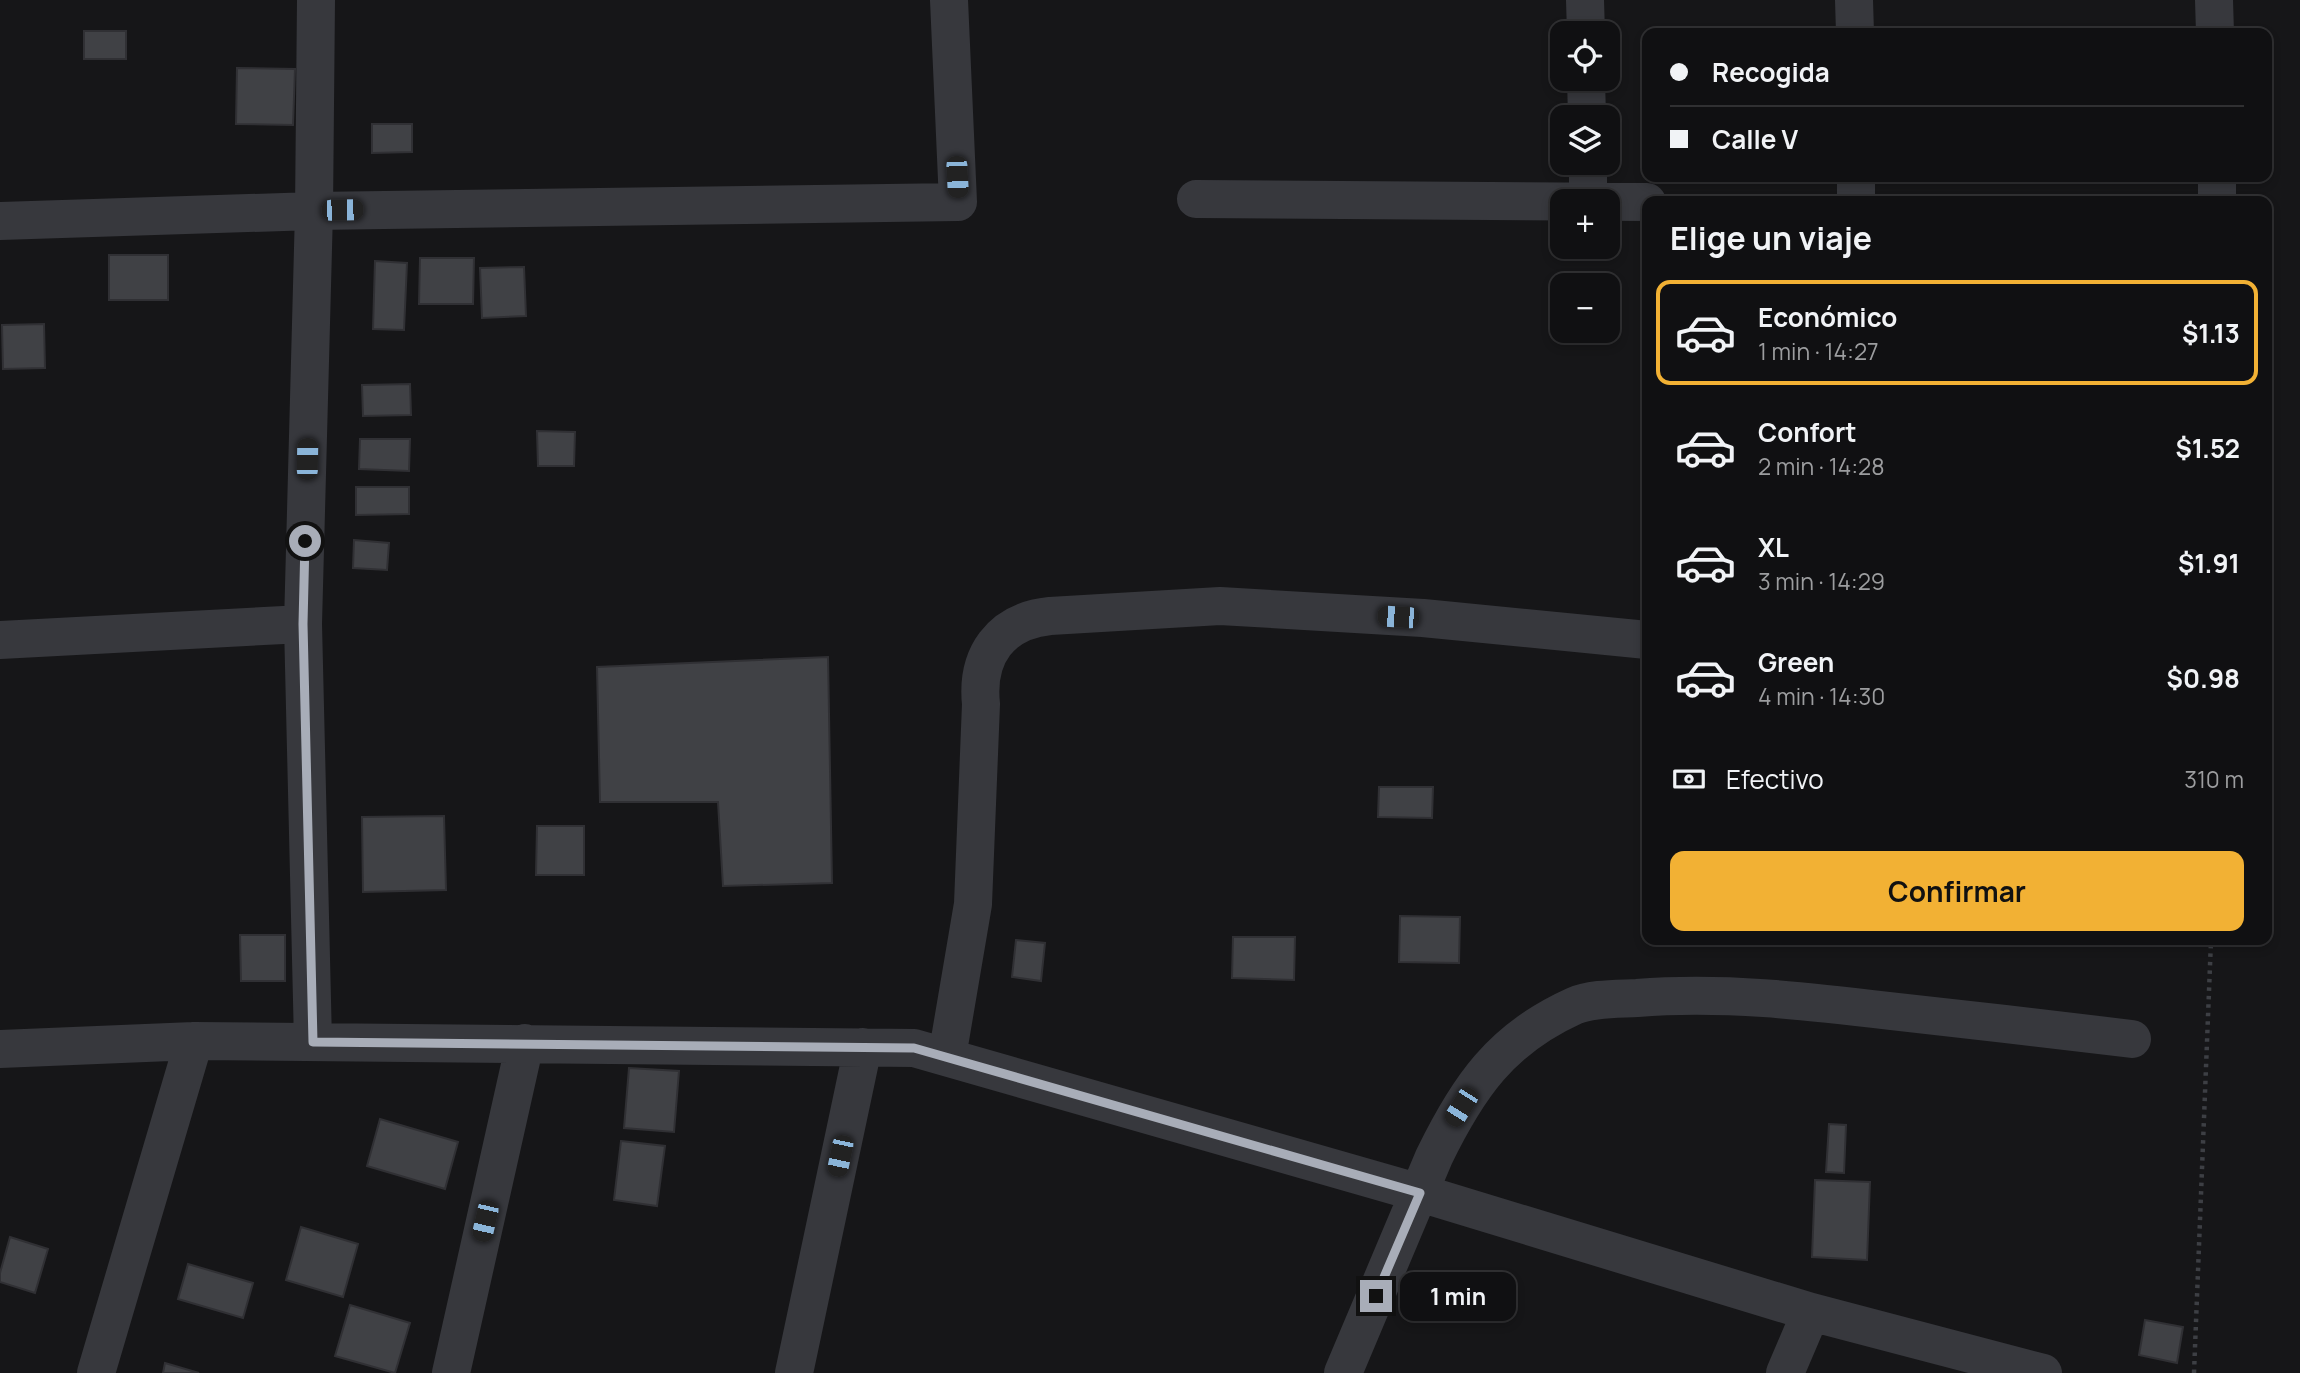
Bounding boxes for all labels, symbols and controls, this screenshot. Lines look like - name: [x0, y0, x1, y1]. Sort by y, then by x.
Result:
- map controls: [1550, 21, 1620, 343]
- button: locate: [1550, 21, 1620, 91]
- text: Recogida: [1712, 54, 1830, 90]
- button: layers: [1550, 105, 1620, 175]
- text: Calle V: [1712, 121, 1798, 157]
- car: [946, 155, 969, 199]
- button: +: [1550, 189, 1620, 259]
- car: [321, 199, 364, 221]
- text: Elige un viaje: [1670, 216, 1872, 260]
- button: −: [1550, 273, 1620, 343]
- text: Económico: [1758, 299, 1897, 335]
- icon: car: [1674, 301, 1737, 364]
- text: $1.13: [2182, 315, 2240, 351]
- text: 1 min · 14:27: [1758, 335, 1879, 367]
- text: Confort: [1758, 414, 1857, 450]
- icon: car: [1674, 416, 1737, 479]
- text: $1.52: [2175, 430, 2240, 466]
- car: [297, 438, 318, 480]
- text: 2 min · 14:28: [1758, 450, 1885, 482]
- route start: [289, 525, 321, 557]
- text: XL: [1758, 529, 1789, 565]
- icon: car: [1674, 531, 1737, 594]
- text: $1.91: [2178, 545, 2240, 581]
- text: 3 min · 14:29: [1758, 565, 1885, 597]
- car: [1377, 605, 1420, 629]
- text: Green: [1758, 644, 1834, 680]
- icon: car: [1674, 646, 1737, 709]
- text: $0.98: [2167, 660, 2240, 696]
- text: 4 min · 14:30: [1758, 680, 1885, 712]
- icon: cash: [1670, 760, 1708, 798]
- text: Efectivo: [1726, 761, 1824, 797]
- text: 310 m: [2184, 763, 2244, 795]
- button: Confirmar: [1670, 851, 2244, 931]
- car: [1441, 1084, 1482, 1130]
- car: [826, 1133, 855, 1179]
- car: [471, 1198, 500, 1244]
- callout: 1 min: [1400, 1272, 1516, 1320]
- route end: [1360, 1280, 1392, 1312]
- text: 1 min: [1430, 1280, 1486, 1312]

